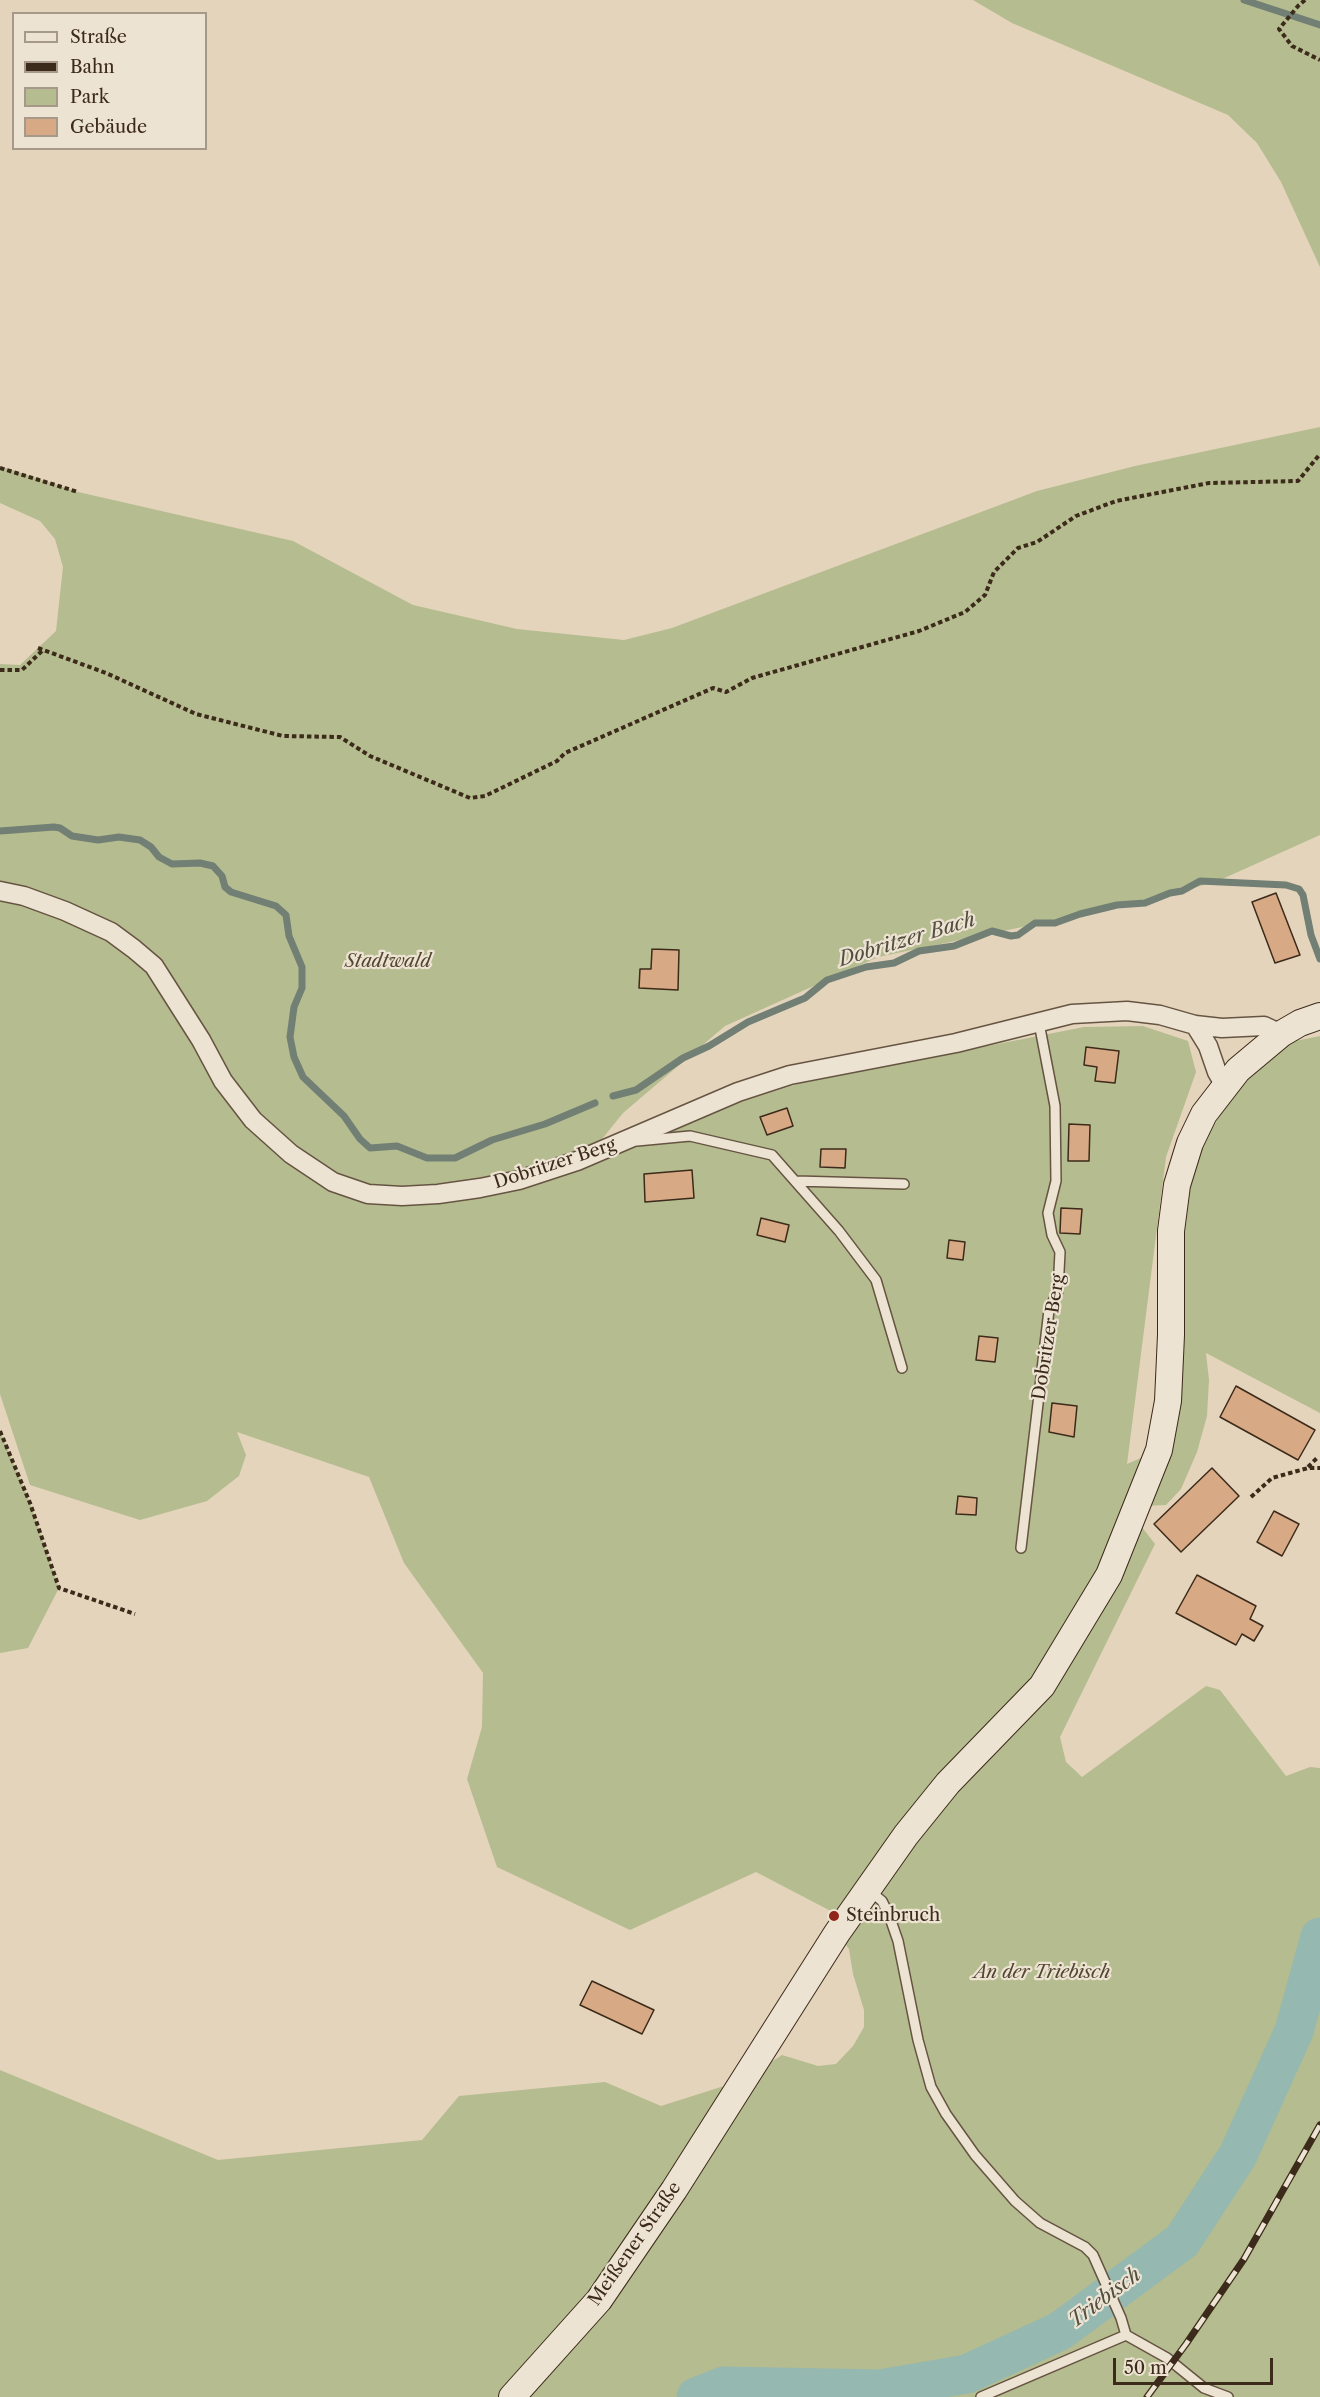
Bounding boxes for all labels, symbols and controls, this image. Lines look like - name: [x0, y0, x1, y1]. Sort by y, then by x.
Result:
- legend: [12, 12, 207, 150]
- text: Straße: [70, 26, 127, 48]
- text: Bahn: [70, 56, 115, 78]
- text: Park: [70, 86, 109, 108]
- text: Gebäude: [70, 116, 147, 138]
- water label: Dobritzer Bach: [836, 908, 978, 972]
- park label: Stadtwald: [345, 951, 431, 973]
- street label: Dobritzer Berg: [491, 1134, 619, 1194]
- street label: Dobritzer Berg: [1028, 1272, 1070, 1402]
- place label: Steinbruch: [846, 1905, 940, 1927]
- marker: Steinbruch: [827, 1909, 841, 1923]
- park label: An der Triebisch: [974, 1962, 1110, 1984]
- street label: Meißener Straße: [584, 2178, 686, 2310]
- water label: Triebisch: [1064, 2263, 1146, 2333]
- scale bar: [1116, 2346, 1276, 2384]
- text: 50 m: [1124, 2357, 1167, 2379]

